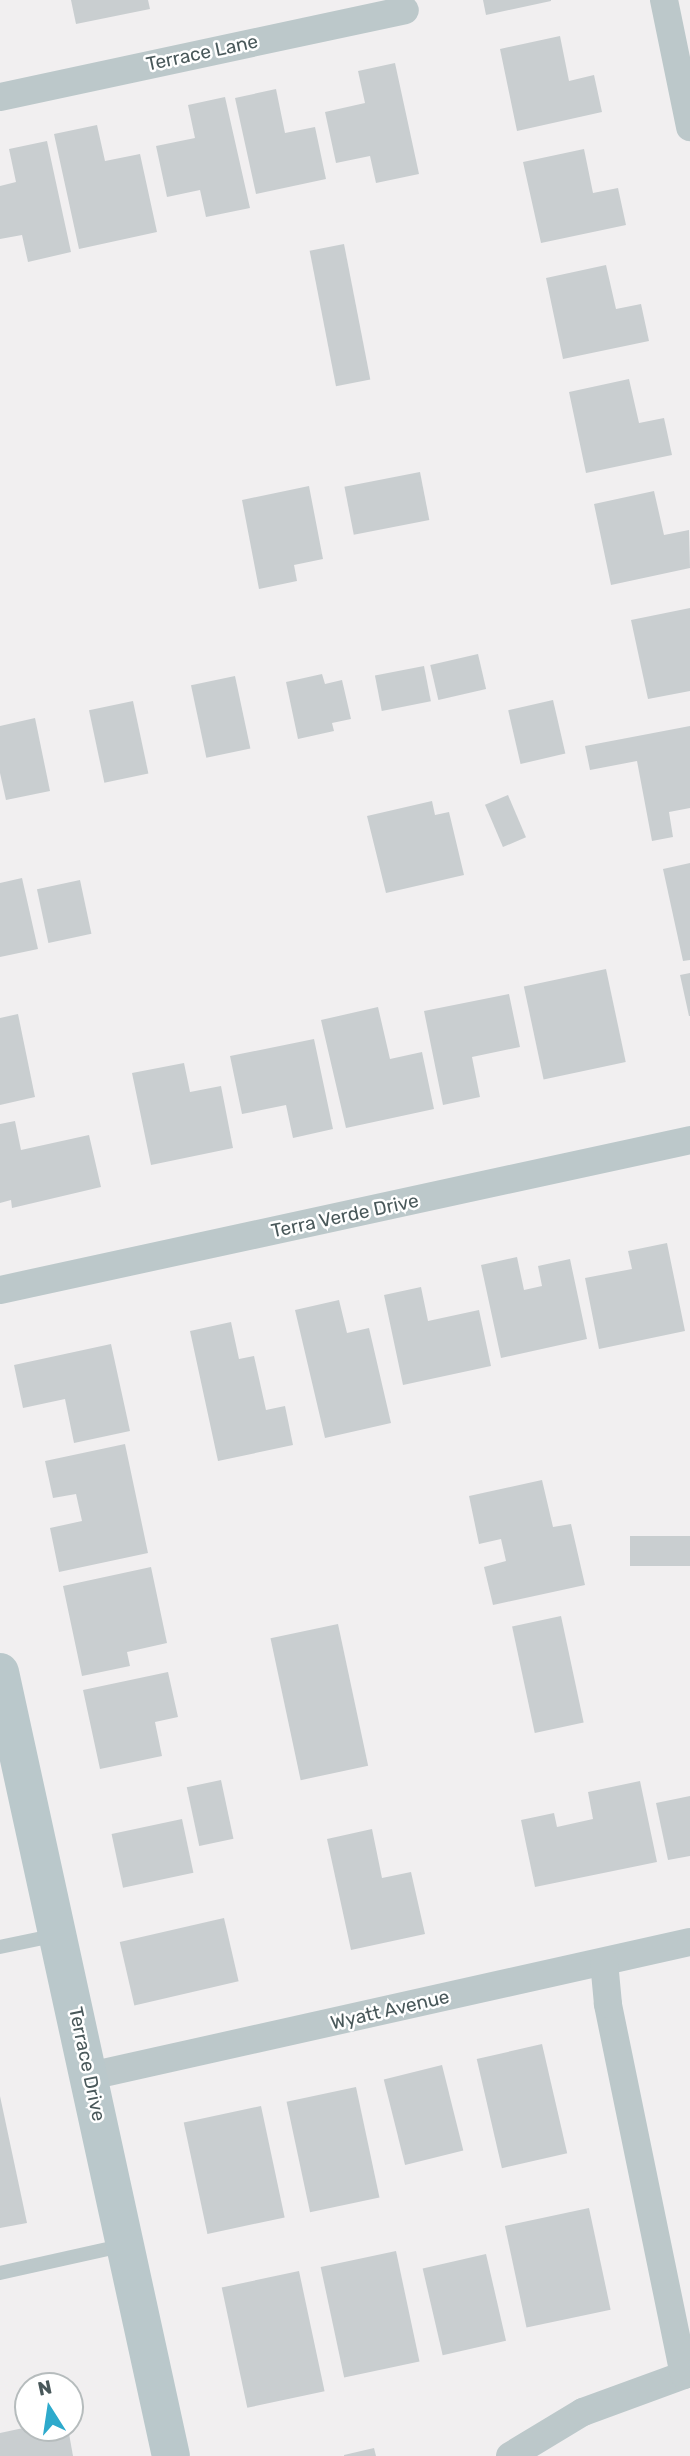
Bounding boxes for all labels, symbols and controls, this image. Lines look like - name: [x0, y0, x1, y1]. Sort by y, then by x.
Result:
- street label: Terrace Lane: [144, 30, 260, 76]
- street label: Terra Verde Drive: [269, 1189, 421, 1243]
- street label: Wyatt Avenue: [328, 1985, 452, 2035]
- street label: Terrace Drive: [64, 2005, 110, 2123]
- north arrow: [14, 2372, 84, 2442]
- text: N: [36, 2375, 54, 2401]

